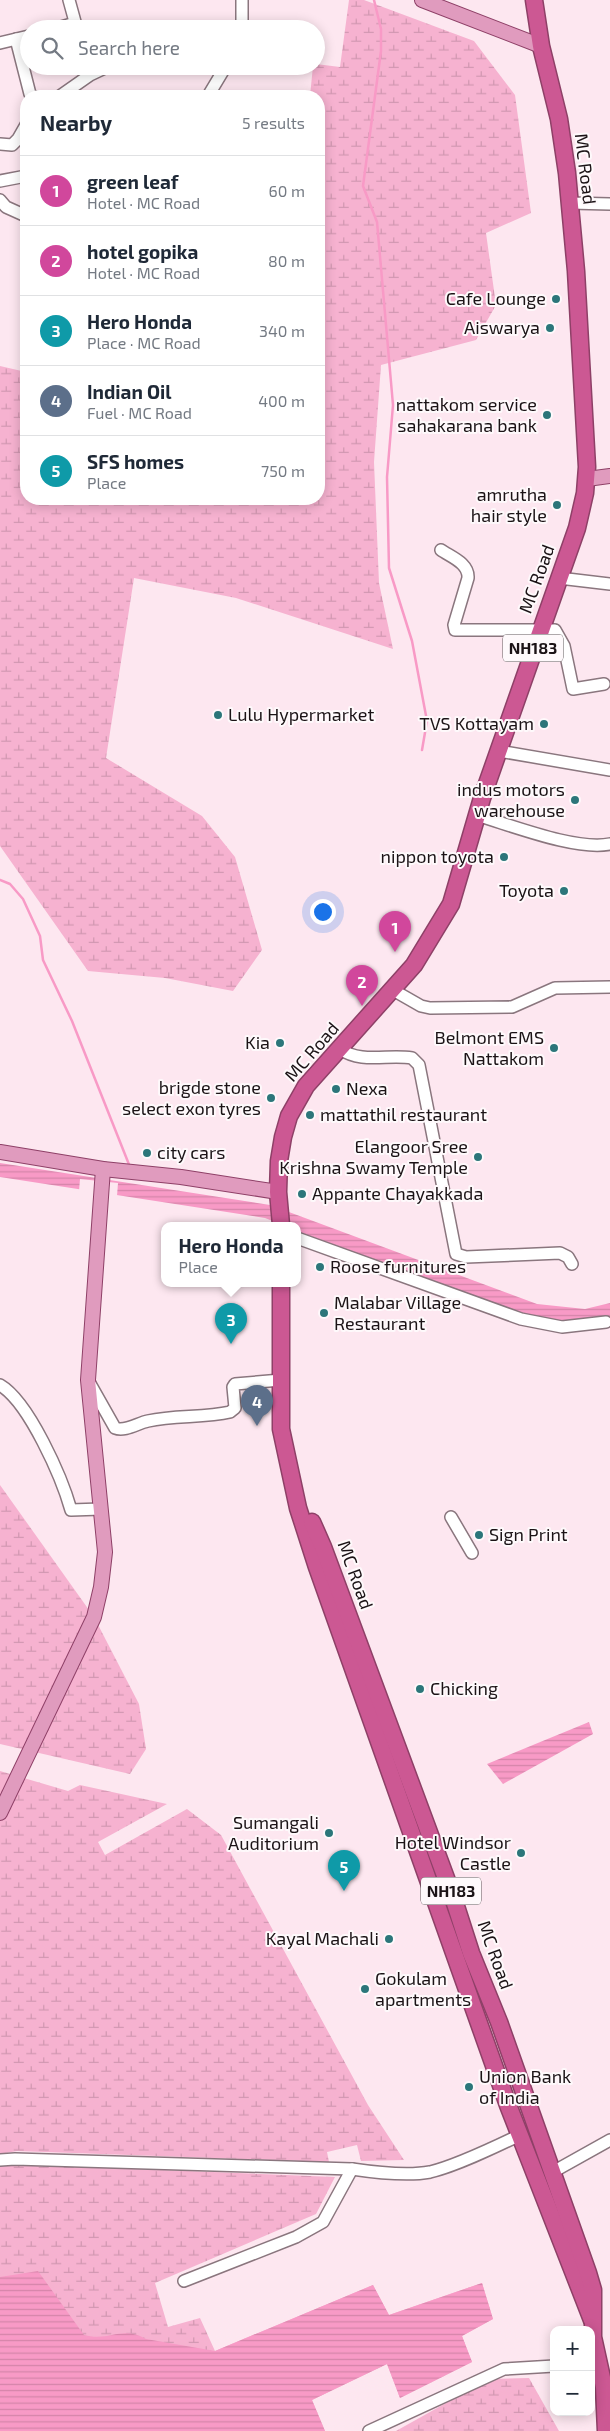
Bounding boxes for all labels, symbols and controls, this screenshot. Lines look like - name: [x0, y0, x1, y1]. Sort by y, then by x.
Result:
- search box: [20, 20, 325, 75]
- icon: search: [38, 34, 66, 62]
- text: Search here: [78, 36, 180, 59]
- text: Nearby: [40, 110, 112, 135]
- text: 5 results: [242, 113, 305, 132]
- street label: MC Road: [571, 132, 601, 206]
- text: green leaf: [87, 170, 178, 193]
- text: 1: [53, 181, 59, 200]
- text: 60 m: [269, 181, 305, 200]
- text: Hotel · MC Road: [87, 193, 200, 212]
- text: hotel gopika: [87, 240, 198, 263]
- text: 2: [51, 251, 61, 270]
- text: 80 m: [268, 251, 305, 270]
- text: Hotel · MC Road: [87, 263, 200, 282]
- place label: Cafe Lounge: [446, 287, 546, 309]
- marker: Cafe Lounge: [550, 293, 562, 305]
- text: Hero Honda: [87, 310, 192, 333]
- place label: Aiswarya: [464, 316, 540, 338]
- text: 3: [51, 321, 61, 340]
- text: 340 m: [259, 321, 305, 340]
- marker: Aiswarya: [544, 322, 556, 334]
- text: Place · MC Road: [87, 333, 201, 352]
- text: Indian Oil: [87, 380, 171, 403]
- text: 4: [51, 391, 61, 410]
- text: 400 m: [258, 391, 305, 410]
- place label: nattakom service sahakarana bank: [396, 393, 537, 436]
- text: Fuel · MC Road: [87, 403, 192, 422]
- marker: nattakom service sahakarana bank: [541, 409, 553, 421]
- text: SFS homes: [87, 450, 184, 473]
- text: 5: [52, 461, 60, 480]
- text: 750 m: [261, 461, 305, 480]
- text: Place: [87, 473, 126, 492]
- place label: amrutha hair style: [471, 483, 547, 526]
- marker: amrutha hair style: [551, 499, 563, 511]
- street label: MC Road: [513, 541, 559, 616]
- road number: NH183: [503, 634, 563, 661]
- place label: Lulu Hypermarket: [228, 703, 374, 725]
- marker: Lulu Hypermarket: [212, 709, 224, 721]
- place label: TVS Kottayam: [419, 712, 534, 734]
- marker: TVS Kottayam: [538, 718, 550, 730]
- place label: indus motors warehouse: [457, 778, 565, 821]
- marker: indus motors warehouse: [569, 794, 581, 806]
- place label: nippon toyota: [380, 845, 494, 867]
- marker: nippon toyota: [498, 851, 510, 863]
- place label: Toyota: [499, 879, 554, 901]
- marker: Toyota: [558, 885, 570, 897]
- your location: [310, 899, 336, 925]
- pin: 1: [379, 911, 411, 952]
- pin: 2: [346, 965, 378, 1006]
- street label: MC Road: [279, 1017, 343, 1086]
- place label: Belmont EMS Nattakom: [435, 1026, 544, 1069]
- place label: Kia: [245, 1031, 270, 1053]
- marker: Kia: [274, 1037, 286, 1049]
- marker: Belmont EMS Nattakom: [548, 1042, 560, 1054]
- place label: brigde stone select exon tyres: [122, 1076, 261, 1119]
- place label: Nexa: [346, 1077, 388, 1099]
- marker: Nexa: [330, 1083, 342, 1095]
- marker: brigde stone select exon tyres: [265, 1092, 277, 1104]
- place label: mattathil restaurant: [320, 1103, 487, 1125]
- marker: mattathil restaurant: [304, 1109, 316, 1121]
- place label: Elangoor Sree Krishna Swamy Temple: [279, 1135, 468, 1178]
- place label: city cars: [157, 1141, 225, 1163]
- marker: city cars: [141, 1147, 153, 1159]
- marker: Elangoor Sree Krishna Swamy Temple: [472, 1151, 484, 1163]
- place label: Appante Chayakkada: [312, 1182, 483, 1204]
- marker: Appante Chayakkada: [296, 1188, 308, 1200]
- popup: [161, 1222, 301, 1287]
- text: Hero Honda: [178, 1234, 284, 1257]
- place label: Roose furnitures: [330, 1255, 466, 1277]
- text: Place: [178, 1257, 218, 1276]
- marker: Roose furnitures: [314, 1261, 326, 1273]
- place label: Malabar Village Restaurant: [334, 1291, 461, 1334]
- pin: 3: [215, 1303, 247, 1344]
- marker: Malabar Village Restaurant: [318, 1307, 330, 1319]
- pin: 4: [241, 1385, 273, 1426]
- place label: Sign Print: [489, 1523, 568, 1545]
- marker: Sign Print: [473, 1529, 485, 1541]
- street label: MC Road: [333, 1537, 379, 1612]
- place label: Chicking: [430, 1677, 498, 1699]
- marker: Chicking: [414, 1683, 426, 1695]
- place label: Sumangali Auditorium: [228, 1811, 319, 1854]
- marker: Sumangali Auditorium: [323, 1827, 335, 1839]
- place label: Hotel Windsor Castle: [395, 1831, 511, 1874]
- marker: Hotel Windsor Castle: [515, 1847, 527, 1859]
- pin: 5: [328, 1850, 360, 1891]
- road number: NH183: [421, 1878, 481, 1904]
- street label: MC Road: [473, 1917, 519, 1992]
- place label: Kayal Machali: [266, 1927, 379, 1949]
- marker: Kayal Machali: [383, 1933, 395, 1945]
- place label: Gokulam apartments: [375, 1967, 471, 2010]
- marker: Gokulam apartments: [359, 1983, 371, 1995]
- place label: Union Bank of India: [479, 2065, 571, 2108]
- marker: Union Bank of India: [463, 2081, 475, 2093]
- map controls: [550, 2326, 595, 2416]
- button: +: [550, 2326, 595, 2371]
- button: −: [550, 2371, 595, 2416]

